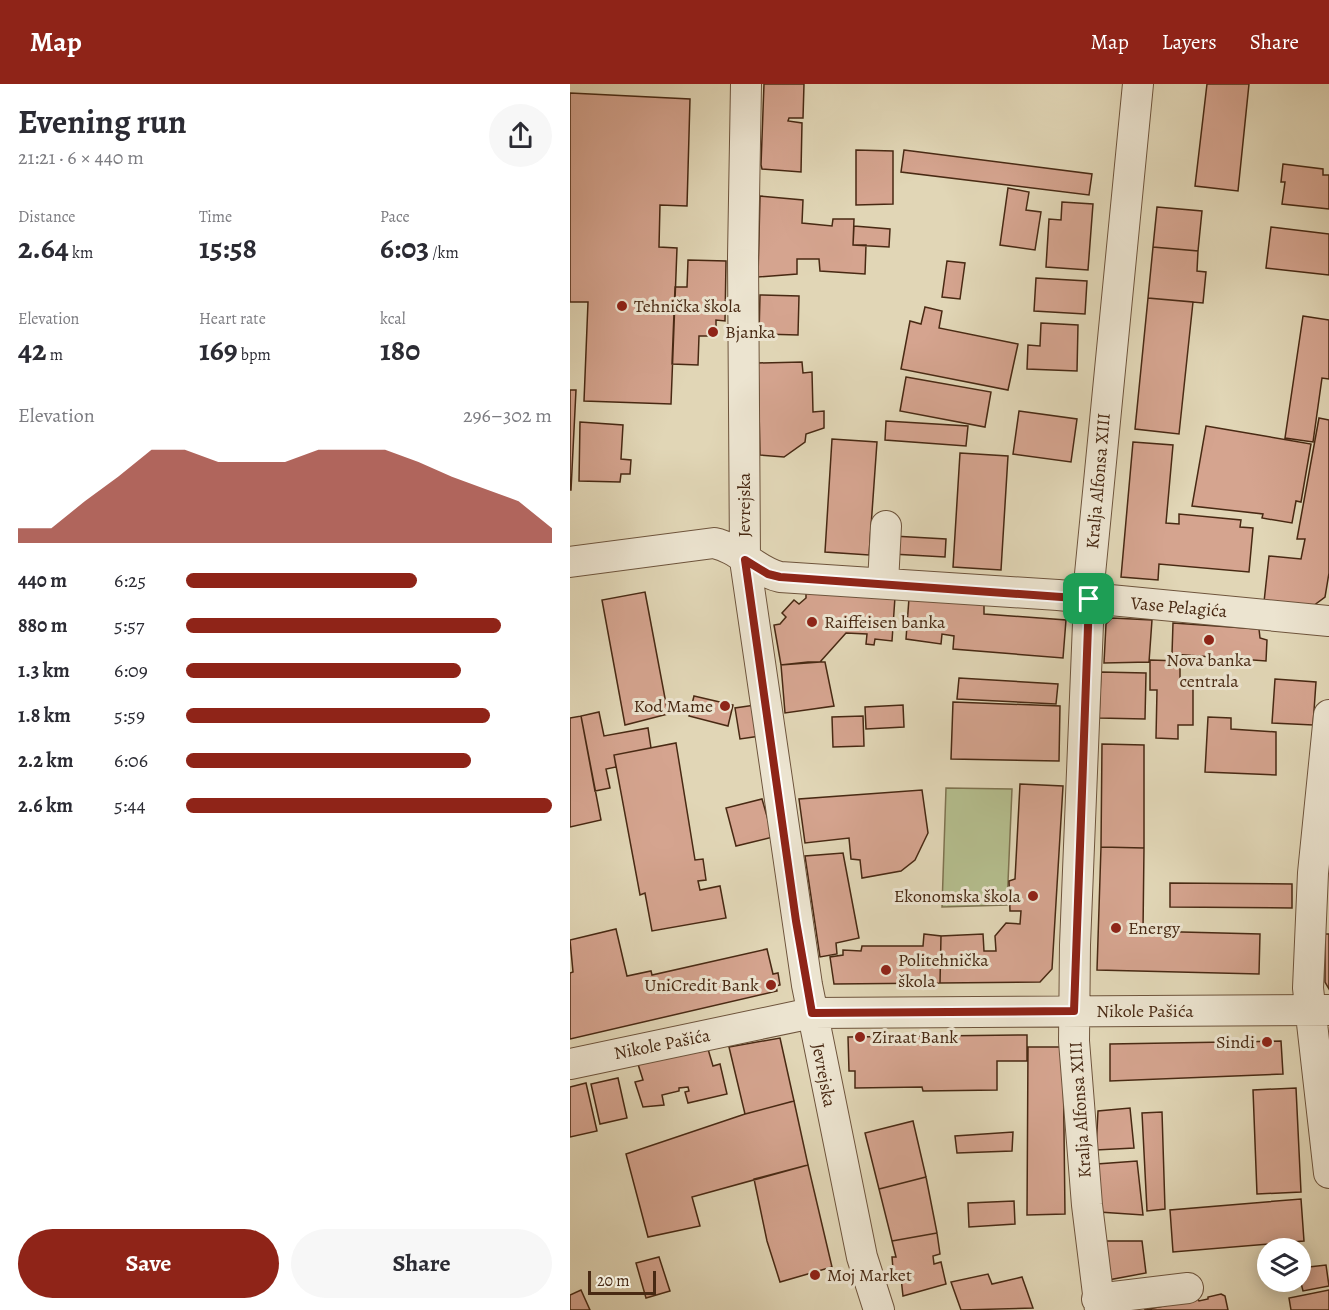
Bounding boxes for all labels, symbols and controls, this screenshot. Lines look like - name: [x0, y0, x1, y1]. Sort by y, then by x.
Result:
- text: Map: [30, 23, 82, 61]
- text: Map: [1090, 28, 1129, 56]
- text: Layers: [1162, 28, 1217, 56]
- text: Share: [1250, 28, 1299, 56]
- text: Evening run: [18, 99, 187, 144]
- button: share: [489, 104, 552, 167]
- text: 21:21 · 6 × 440 m: [18, 144, 144, 171]
- text: Distance: [18, 206, 75, 228]
- text: Time: [199, 206, 232, 228]
- text: Pace: [380, 206, 410, 228]
- text: 2.64: [18, 228, 69, 268]
- text: 15:58: [199, 228, 257, 268]
- text: 6:03: [380, 228, 429, 268]
- text: km: [69, 242, 93, 264]
- text: /km: [429, 242, 459, 264]
- place label: Tehnička škola: [634, 294, 742, 318]
- marker: Tehnička škola: [615, 299, 629, 313]
- text: Elevation: [18, 308, 79, 330]
- text: Heart rate: [199, 308, 266, 330]
- text: kcal: [380, 308, 406, 330]
- place label: Bjanka: [725, 320, 776, 344]
- marker: Bjanka: [706, 325, 720, 339]
- text: 42: [18, 330, 47, 370]
- text: 169: [199, 330, 238, 370]
- text: 180: [380, 330, 420, 370]
- text: m: [47, 344, 63, 366]
- text: bpm: [238, 344, 271, 366]
- text: Elevation: [18, 402, 95, 429]
- text: 296–302 m: [463, 402, 552, 429]
- street label: Kralja Alfonsa XIII: [1080, 412, 1116, 550]
- street label: Jevrejska: [732, 472, 756, 537]
- text: 440 m: [18, 567, 67, 594]
- text: 6:25: [114, 567, 146, 594]
- pin: [1063, 573, 1114, 624]
- icon: arrive: [1072, 582, 1105, 615]
- street label: Vase Pelagića: [1129, 591, 1229, 623]
- place label: Raiffeisen banka: [824, 610, 946, 634]
- text: 880 m: [18, 612, 68, 639]
- text: 5:57: [114, 612, 144, 639]
- marker: Raiffeisen banka: [805, 615, 819, 629]
- marker: Nova banka centrala: [1202, 633, 1216, 647]
- place label: Nova banka centrala: [1166, 648, 1252, 693]
- text: 1.3 km: [18, 657, 70, 684]
- text: 6:09: [114, 657, 148, 684]
- place label: Kod Mame: [634, 694, 713, 718]
- marker: Kod Mame: [718, 699, 732, 713]
- text: 1.8 km: [18, 702, 71, 729]
- text: 5:59: [114, 702, 145, 729]
- text: 2.2 km: [18, 747, 73, 774]
- text: 6:06: [114, 747, 148, 774]
- text: 2.6 km: [18, 792, 73, 819]
- text: 5:44: [114, 792, 145, 819]
- place label: Ekonomska škola: [894, 884, 1022, 908]
- marker: Ekonomska škola: [1026, 889, 1040, 903]
- place label: Energy: [1128, 916, 1181, 940]
- marker: Energy: [1109, 921, 1123, 935]
- place label: Politehnička škola: [898, 948, 989, 993]
- marker: Politehnička škola: [879, 963, 893, 977]
- place label: UniCredit Bank: [644, 973, 759, 997]
- marker: UniCredit Bank: [764, 978, 778, 992]
- street label: Nikole Pašića: [1096, 999, 1194, 1023]
- street label: Nikole Pašića: [612, 1023, 713, 1065]
- place label: Ziraat Bank: [872, 1025, 958, 1049]
- marker: Ziraat Bank: [853, 1030, 867, 1044]
- place label: Sindi: [1216, 1030, 1255, 1054]
- marker: Sindi: [1260, 1035, 1274, 1049]
- street label: Jevrejska: [806, 1041, 842, 1110]
- street label: Kralja Alfonsa XIII: [1063, 1041, 1097, 1179]
- button: Save: [18, 1229, 279, 1298]
- button: Share: [291, 1229, 552, 1298]
- map controls: [1257, 1238, 1311, 1292]
- button: layers: [1257, 1238, 1311, 1292]
- place label: Moj Market: [827, 1263, 912, 1287]
- scale bar: [588, 1268, 656, 1296]
- marker: Moj Market: [808, 1268, 822, 1282]
- text: 20 m: [597, 1270, 630, 1292]

